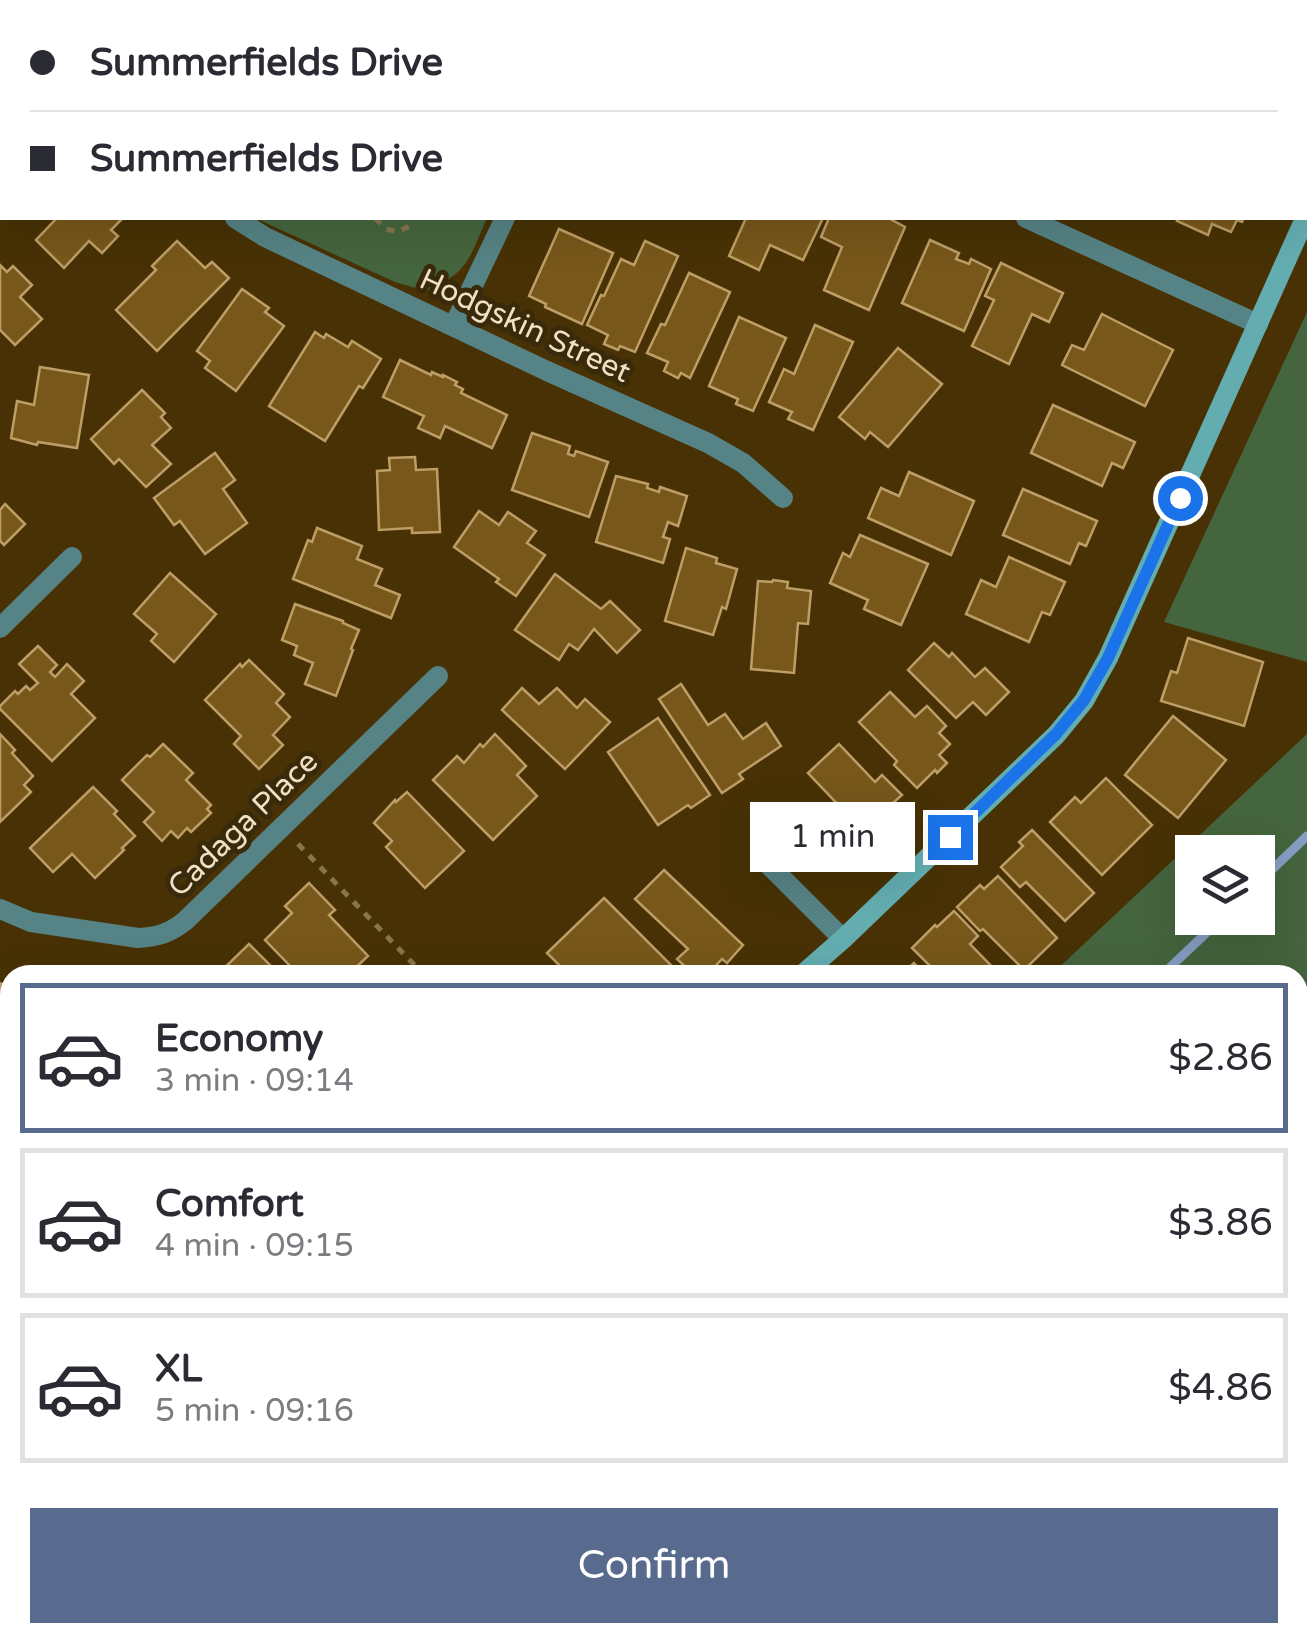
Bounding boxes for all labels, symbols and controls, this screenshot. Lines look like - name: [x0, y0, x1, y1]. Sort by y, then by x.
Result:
- text: Summerfields Drive: [90, 40, 443, 86]
- text: Summerfields Drive: [90, 136, 443, 182]
- street label: Hodgskin Street: [414, 261, 636, 391]
- route start: [1158, 476, 1203, 521]
- street label: Cadaga Place: [160, 743, 326, 905]
- callout: 1 min: [750, 802, 915, 872]
- route end: [928, 815, 973, 860]
- text: 1 min: [790, 818, 875, 856]
- map controls: [1175, 835, 1275, 935]
- button: layers: [1175, 835, 1275, 935]
- icon: car: [35, 1013, 125, 1103]
- text: Economy: [155, 1016, 323, 1062]
- text: $2.86: [1168, 1035, 1273, 1081]
- text: 3 min · 09:14: [155, 1062, 354, 1100]
- icon: car: [35, 1178, 125, 1268]
- text: Comfort: [155, 1181, 304, 1227]
- text: $3.86: [1168, 1200, 1273, 1246]
- text: 4 min · 09:15: [155, 1227, 354, 1265]
- icon: car: [35, 1343, 125, 1433]
- text: XL: [155, 1346, 202, 1392]
- text: $4.86: [1168, 1365, 1273, 1411]
- text: 5 min · 09:16: [155, 1392, 354, 1430]
- button: Confirm: [30, 1508, 1278, 1623]

